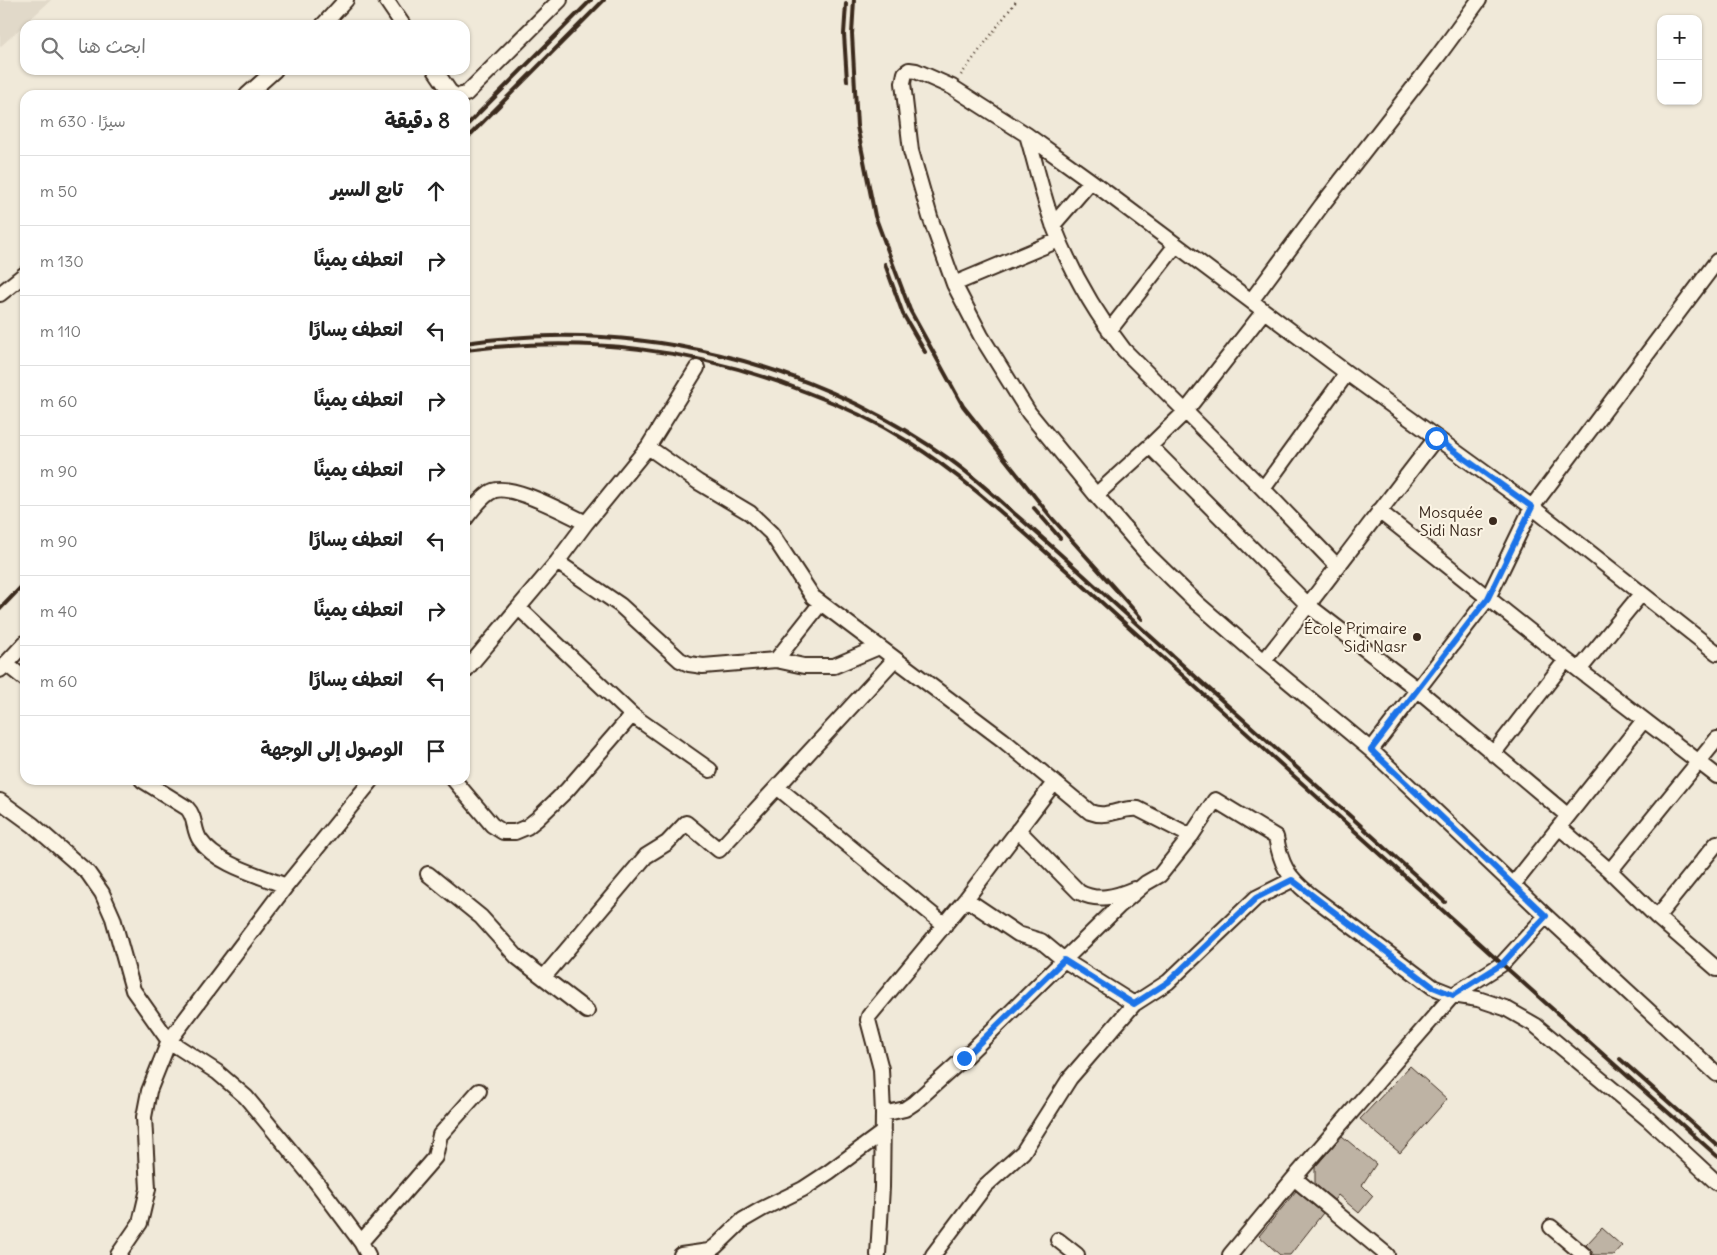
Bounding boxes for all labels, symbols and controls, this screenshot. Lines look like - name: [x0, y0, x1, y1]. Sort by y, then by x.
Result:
- map controls: [1657, 15, 1702, 105]
- button: +: [1657, 15, 1702, 60]
- search box: [20, 20, 470, 75]
- icon: search: [38, 34, 66, 62]
- text: ابحث هنا: [78, 34, 146, 58]
- button: −: [1657, 60, 1702, 105]
- text: 8 دقيقة: [384, 107, 450, 134]
- text: سيرًا · 630 m: [40, 111, 126, 131]
- text: تابع السير: [331, 177, 403, 201]
- icon: ahead: [422, 177, 450, 205]
- text: 50 m: [40, 181, 78, 201]
- text: انعطف يمينًا: [314, 247, 403, 271]
- icon: right: [422, 247, 450, 275]
- text: 130 m: [40, 251, 84, 271]
- text: انعطف يسارًا: [309, 317, 403, 341]
- icon: left: [422, 317, 450, 345]
- text: 110 m: [40, 321, 81, 341]
- text: انعطف يمينًا: [314, 387, 403, 411]
- icon: right: [422, 387, 450, 415]
- text: 60 m: [40, 391, 78, 411]
- route start: [1425, 427, 1448, 450]
- text: انعطف يمينًا: [314, 457, 403, 481]
- icon: right: [422, 457, 450, 485]
- text: 90 m: [40, 461, 78, 481]
- place label: Mosquée Sidi Nasr: [1419, 502, 1483, 540]
- marker: Mosquée Sidi Nasr: [1487, 515, 1499, 527]
- text: انعطف يسارًا: [309, 527, 403, 551]
- icon: left: [422, 527, 450, 555]
- text: 90 m: [40, 531, 78, 551]
- text: انعطف يمينًا: [314, 597, 403, 621]
- icon: right: [422, 597, 450, 625]
- text: 40 m: [40, 601, 78, 621]
- place label: École Primaire Sidi Nasr: [1304, 618, 1407, 656]
- marker: École Primaire Sidi Nasr: [1411, 631, 1423, 643]
- text: انعطف يسارًا: [309, 667, 403, 691]
- icon: left: [422, 667, 450, 695]
- text: 60 m: [40, 671, 78, 691]
- text: الوصول إلى الوجهة: [260, 737, 403, 761]
- icon: arrive: [422, 737, 450, 765]
- route end: [953, 1047, 976, 1070]

